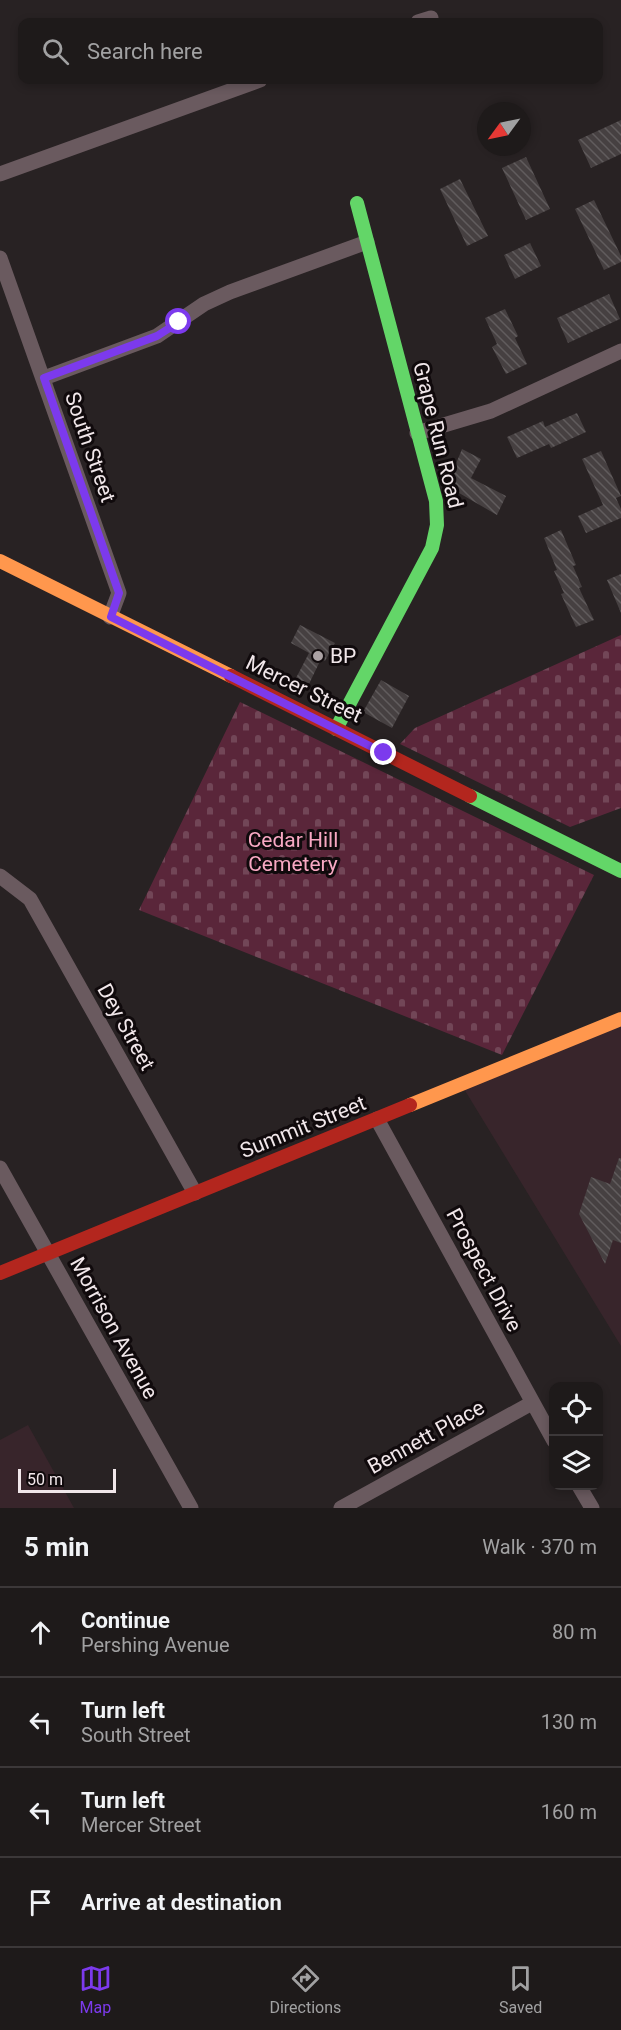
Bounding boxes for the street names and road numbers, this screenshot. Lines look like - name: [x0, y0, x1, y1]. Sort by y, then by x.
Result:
- street label: Grape Run Road: [408, 359, 468, 511]
- street label: South Street: [60, 389, 120, 505]
- street label: Mercer Street: [242, 651, 366, 728]
- street label: Dey Street: [92, 979, 160, 1075]
- street label: Summit Street: [237, 1091, 369, 1163]
- street label: Prospect Drive: [441, 1204, 527, 1336]
- street label: Morrison Avenue: [65, 1253, 163, 1403]
- street label: Bennett Place: [364, 1395, 488, 1479]

